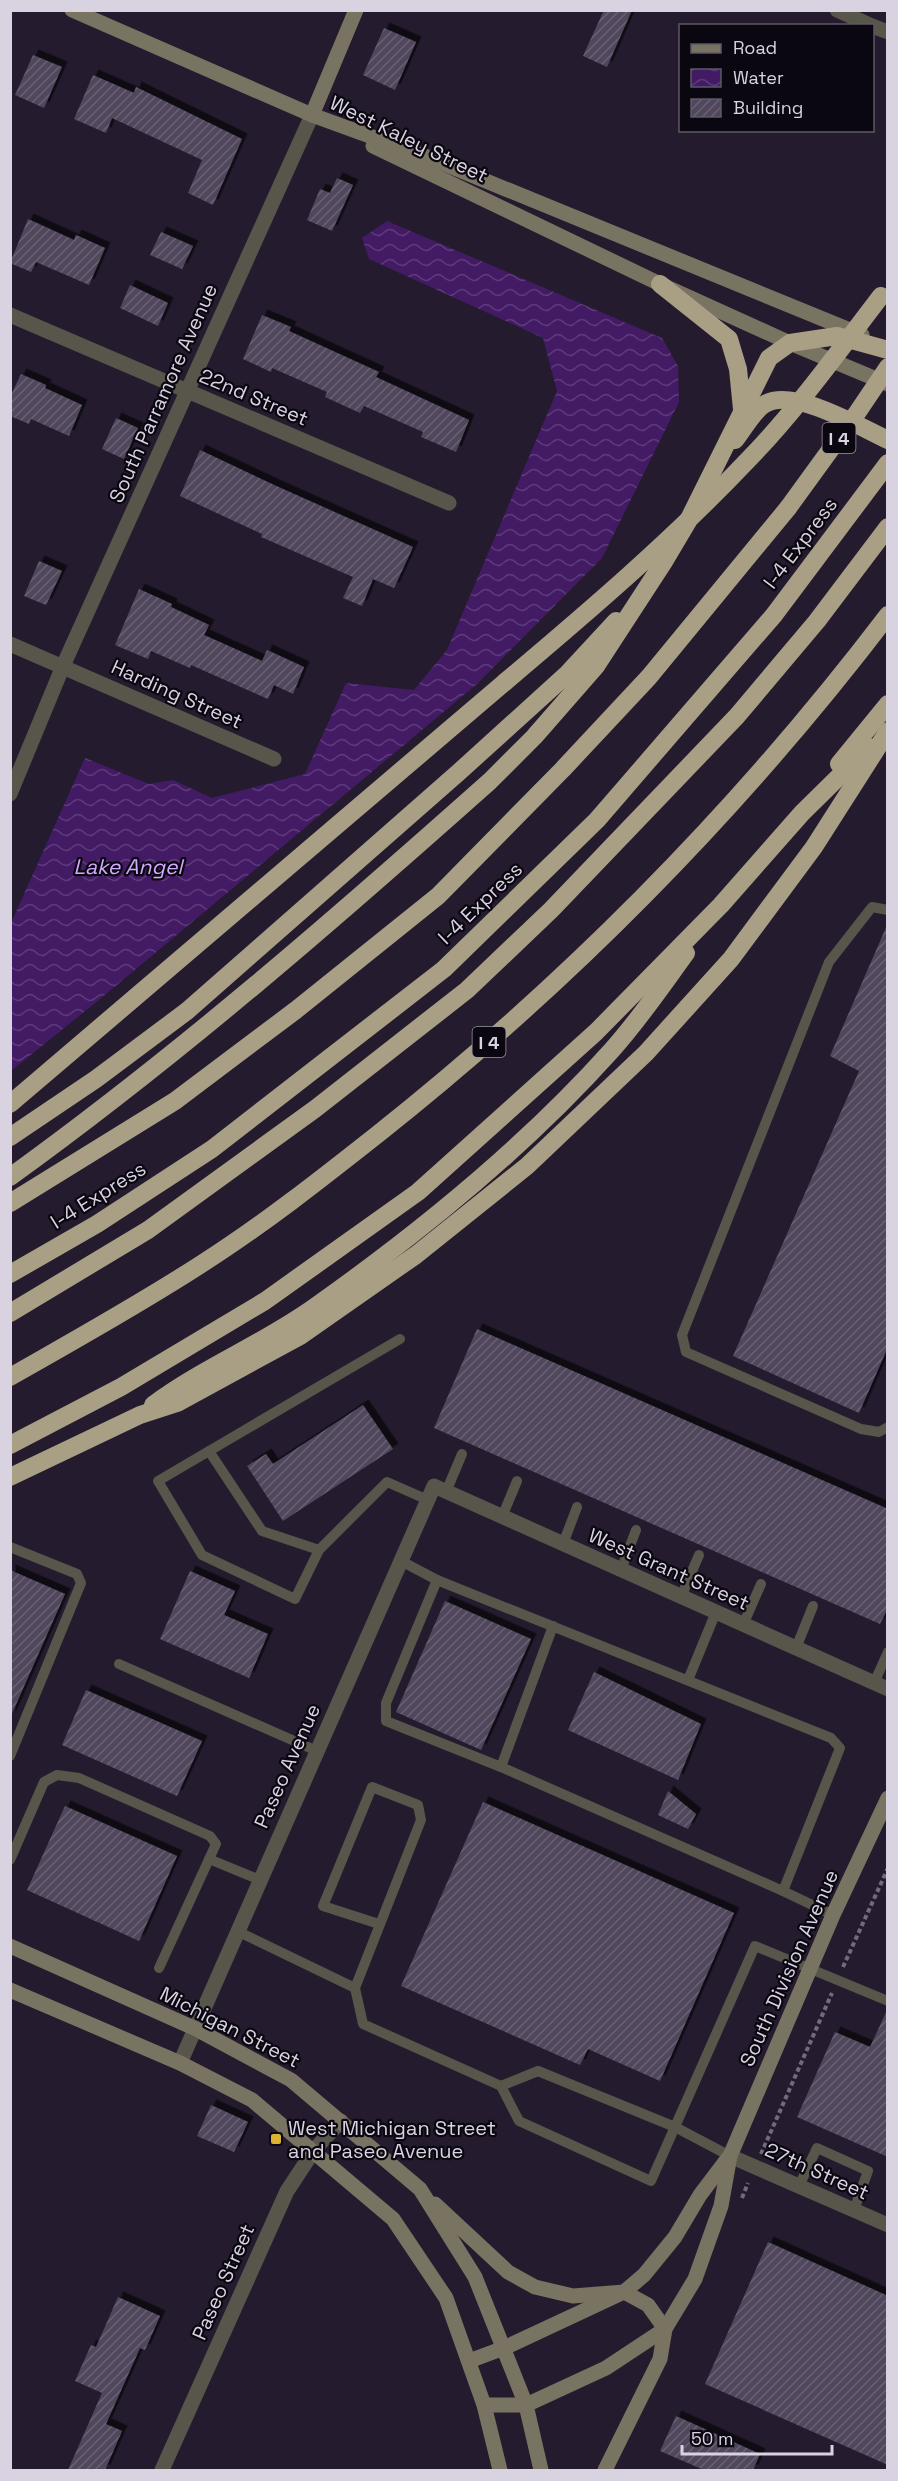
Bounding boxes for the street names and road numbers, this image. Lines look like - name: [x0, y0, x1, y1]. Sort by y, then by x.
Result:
- street label: West Kaley Street: [326, 89, 492, 189]
- street label: South Parramore Avenue: [103, 279, 223, 507]
- street label: 22nd Street: [196, 362, 312, 432]
- road number: I 4: [822, 423, 856, 453]
- street label: I-4 Express: [757, 492, 843, 594]
- street label: Harding Street: [107, 653, 247, 735]
- street label: I-4 Express: [432, 856, 528, 950]
- road number: I 4: [472, 1027, 506, 1057]
- street label: I-4 Express: [45, 1155, 151, 1235]
- street label: West Grant Street: [585, 1522, 753, 1616]
- street label: Paseo Avenue: [248, 1700, 326, 1832]
- street label: South Division Avenue: [734, 1865, 844, 2071]
- street label: Michigan Street: [155, 1980, 305, 2074]
- street label: 27th Street: [761, 2137, 873, 2205]
- street label: Paseo Street: [186, 2220, 260, 2344]

